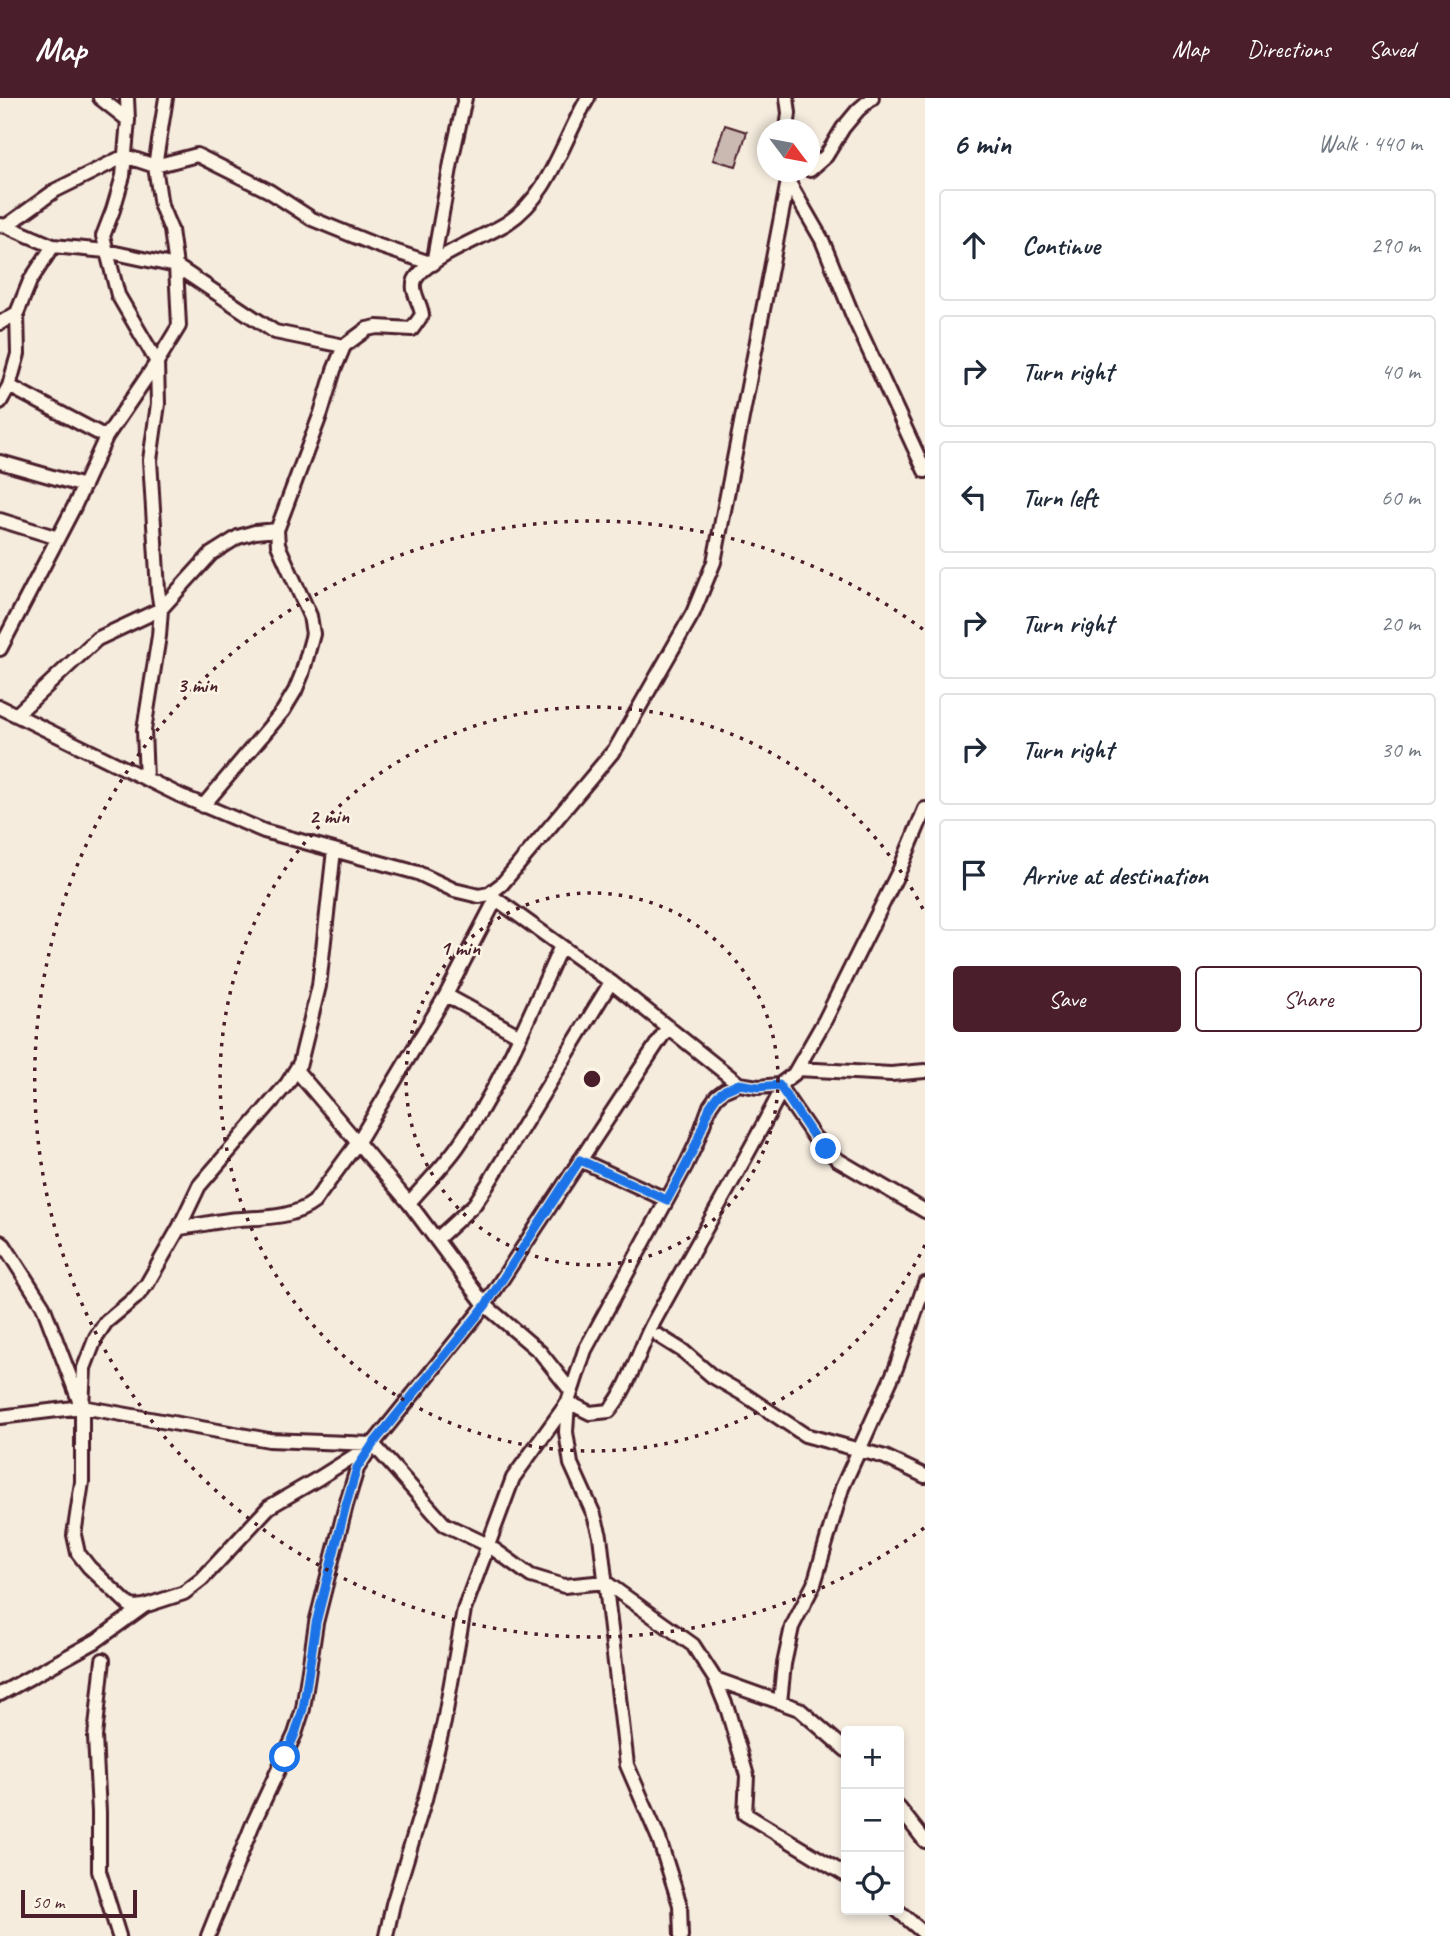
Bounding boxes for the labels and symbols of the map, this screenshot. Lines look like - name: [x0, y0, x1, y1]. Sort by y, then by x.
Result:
- north arrow: [757, 119, 820, 182]
- text: 3 min: [177, 672, 217, 698]
- text: 2 min: [309, 803, 349, 829]
- text: 1 min: [440, 935, 480, 961]
- centre of rings: [580, 1067, 604, 1091]
- route end: [810, 1133, 841, 1164]
- route start: [269, 1741, 300, 1772]
- scale bar: [21, 1887, 136, 1919]

